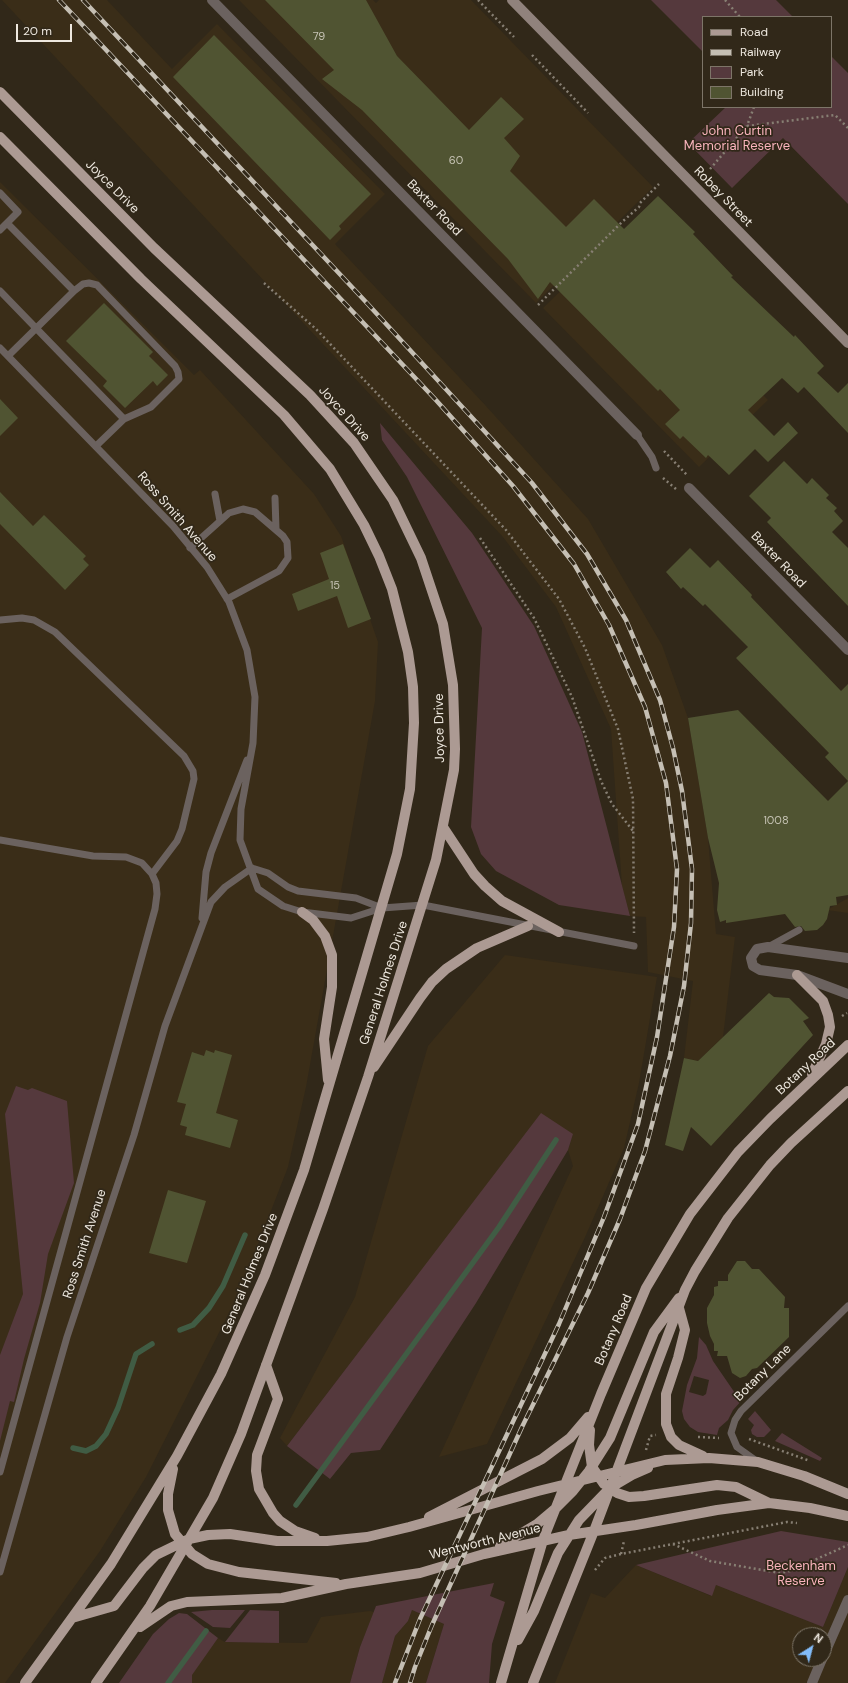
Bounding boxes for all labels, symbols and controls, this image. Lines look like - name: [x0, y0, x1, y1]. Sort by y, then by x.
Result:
- scale bar: [18, 16, 74, 42]
- legend: [702, 16, 832, 108]
- text: 20 m: [23, 23, 52, 39]
- text: Road: [740, 24, 768, 40]
- house number: 79: [313, 30, 325, 44]
- text: Railway: [740, 44, 781, 60]
- text: Park: [740, 64, 764, 80]
- text: Building: [740, 84, 784, 100]
- park label: John Curtin Memorial Reserve: [684, 124, 790, 155]
- house number: 60: [449, 154, 463, 168]
- street label: Joyce Drive: [82, 157, 142, 217]
- street label: Robey Street: [690, 164, 756, 230]
- street label: Baxter Road: [403, 177, 465, 239]
- street label: Joyce Drive: [315, 383, 373, 445]
- street label: Ross Smith Avenue: [134, 469, 220, 565]
- street label: Baxter Road: [747, 529, 809, 591]
- house number: 15: [330, 579, 340, 593]
- street label: Joyce Drive: [432, 693, 448, 763]
- house number: 1008: [763, 814, 789, 828]
- street label: General Holmes Drive: [357, 919, 411, 1047]
- street label: Botany Road: [773, 1035, 839, 1099]
- street label: Ross Smith Avenue: [60, 1187, 110, 1301]
- street label: General Holmes Drive: [219, 1211, 281, 1337]
- street label: Botany Road: [592, 1292, 636, 1368]
- street label: Botany Lane: [731, 1341, 795, 1405]
- street label: Wentworth Avenue: [428, 1521, 542, 1563]
- park label: Beckenham Reserve: [766, 1559, 836, 1590]
- north arrow: [792, 1627, 832, 1667]
- text: N: [811, 1630, 826, 1646]

